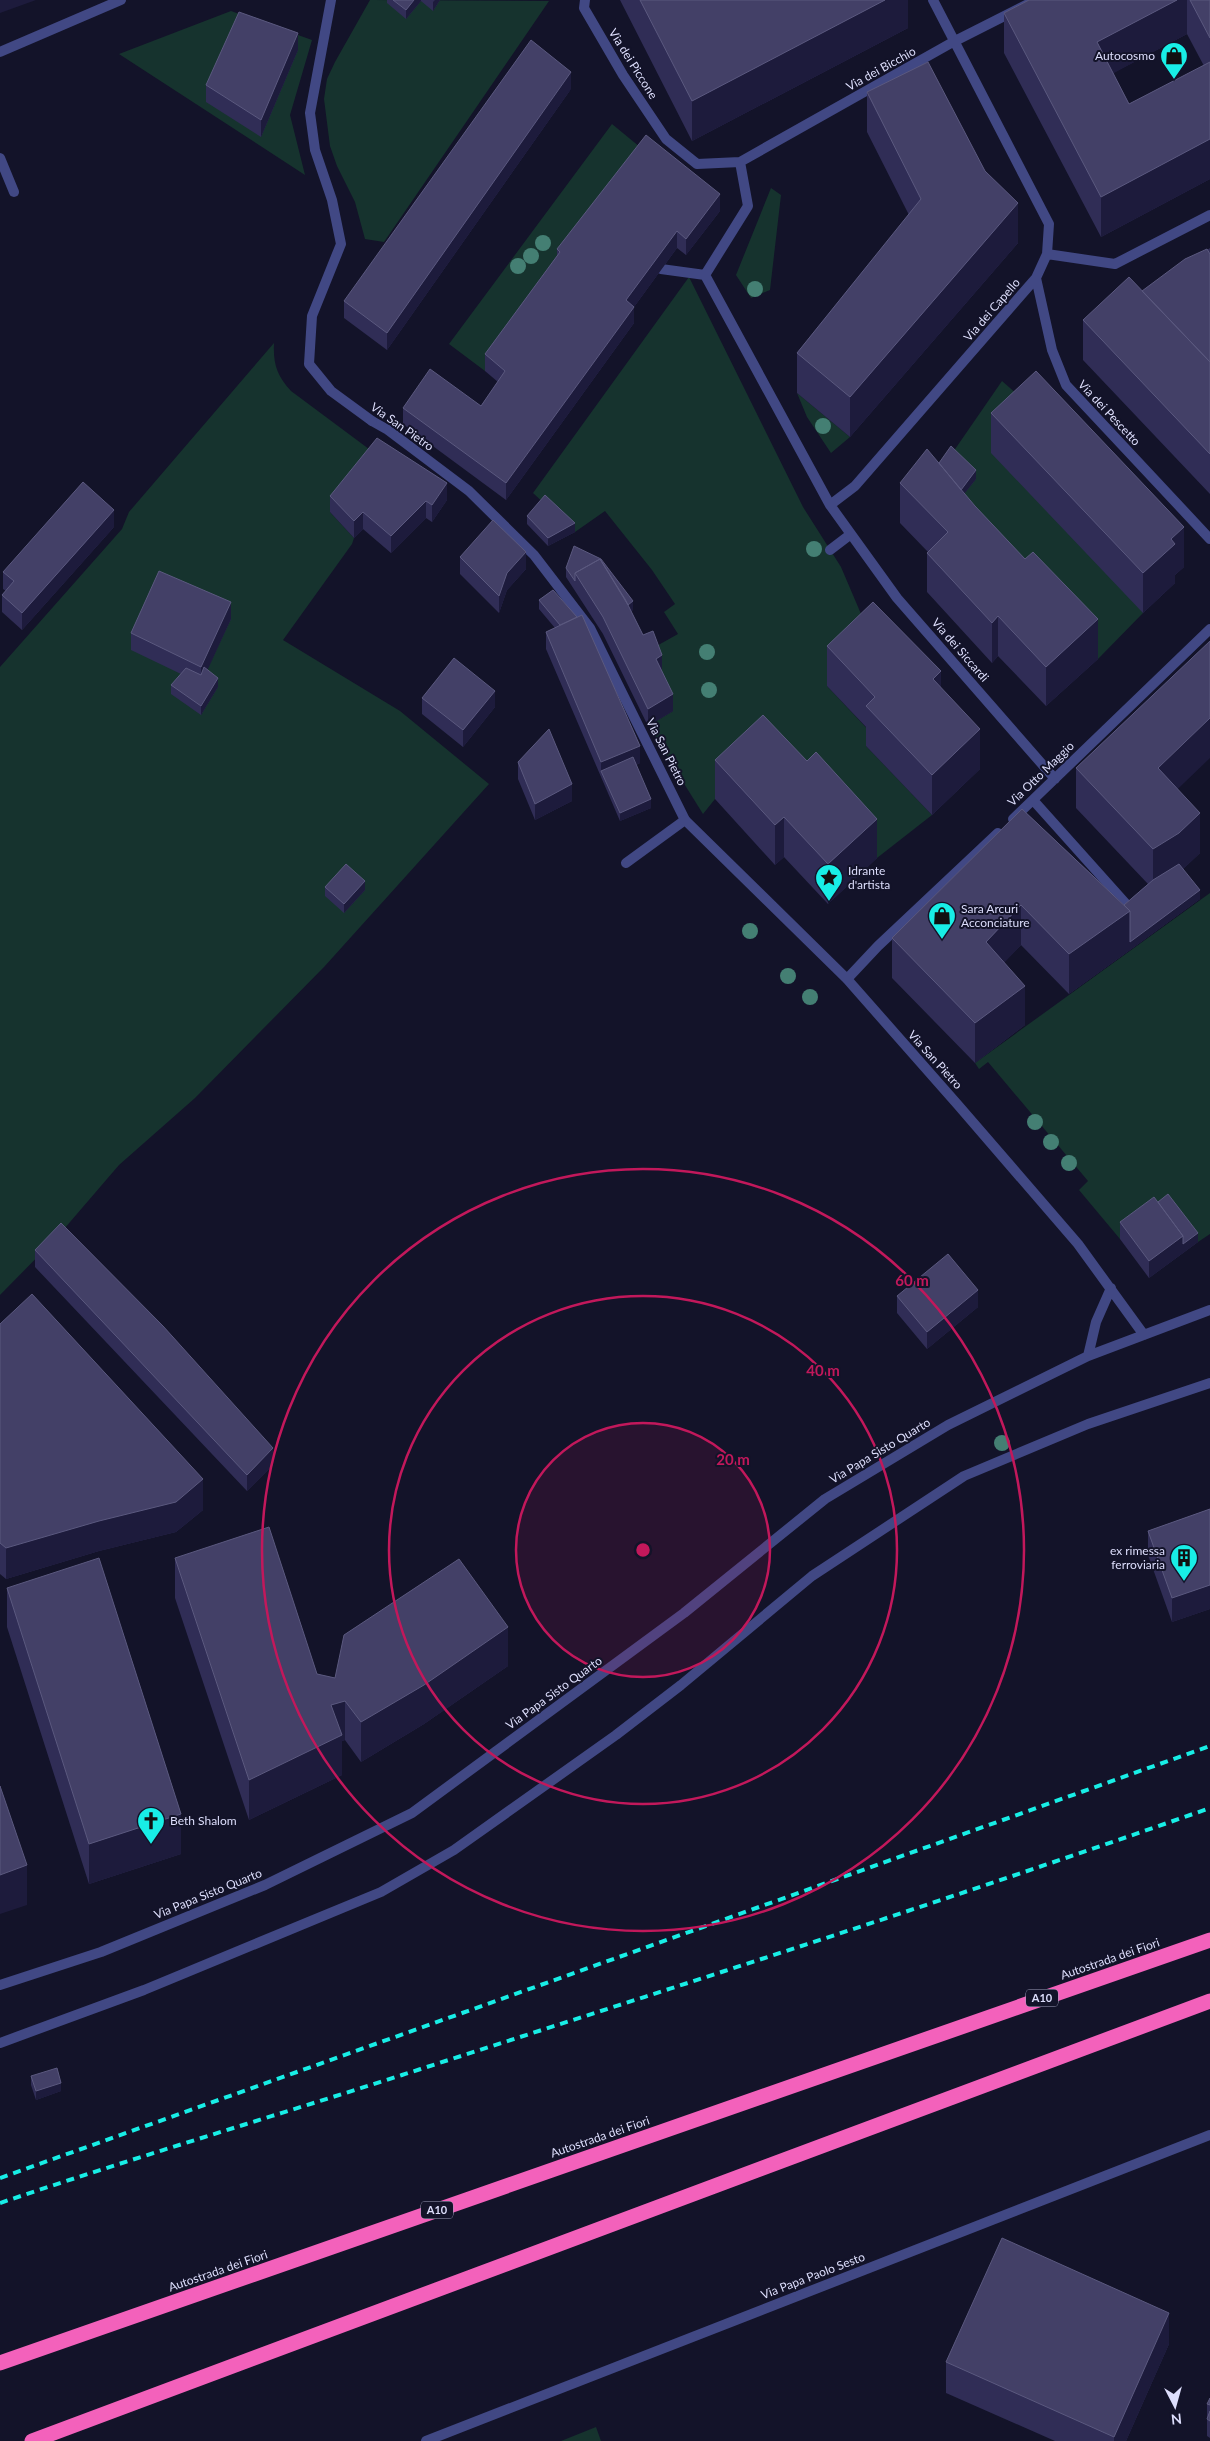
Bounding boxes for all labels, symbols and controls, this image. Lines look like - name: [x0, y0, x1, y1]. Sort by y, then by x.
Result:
- street label: Via dei Piccone: [606, 26, 661, 102]
- shop icon: Autocosmo: [1159, 41, 1189, 80]
- street label: Via dei Bicchio: [843, 43, 918, 94]
- place label: Autocosmo: [1095, 48, 1155, 63]
- street label: Via dei Capello: [960, 275, 1023, 344]
- street label: Via dei Pescetto: [1075, 377, 1144, 449]
- street label: Via San Pietro: [368, 399, 437, 454]
- street label: Via dei Siccardi: [929, 615, 992, 685]
- street label: Via San Pietro: [643, 715, 690, 788]
- street label: Via Otto Maggio: [1004, 738, 1077, 809]
- place icon: Idrante d'artista: [814, 863, 844, 902]
- place label: Idrante d'artista: [848, 863, 890, 892]
- shop icon: Sara Arcuri Acconciature: [927, 901, 957, 940]
- place label: Sara Arcuri Acconciature: [961, 901, 1030, 930]
- street label: Via San Pietro: [905, 1027, 966, 1092]
- text: 60 m: [895, 1271, 929, 1289]
- text: 40 m: [806, 1361, 840, 1379]
- street label: Via Papa Sisto Quarto: [827, 1414, 933, 1487]
- text: 20 m: [716, 1450, 750, 1468]
- centre of rings: [634, 1541, 652, 1559]
- place label: ex rimessa ferroviaria: [1110, 1543, 1165, 1572]
- building icon: ex rimessa ferroviaria: [1169, 1543, 1199, 1582]
- street label: Via Papa Sisto Quarto: [503, 1653, 605, 1732]
- church icon: Beth Shalom: [136, 1806, 166, 1845]
- place label: Beth Shalom: [170, 1813, 237, 1828]
- street label: Via Papa Sisto Quarto: [152, 1865, 264, 1922]
- street label: Autostrada dei Fiori: [1058, 1934, 1162, 1983]
- road number: A10: [1026, 1990, 1058, 2006]
- street label: Autostrada dei Fiori: [548, 2112, 652, 2161]
- road number: A10: [421, 2202, 453, 2218]
- street label: Autostrada dei Fiori: [166, 2246, 270, 2295]
- street label: Via Papa Paolo Sesto: [759, 2249, 867, 2302]
- north arrow: [1150, 2381, 1200, 2431]
- text: N: [1170, 2410, 1183, 2428]

